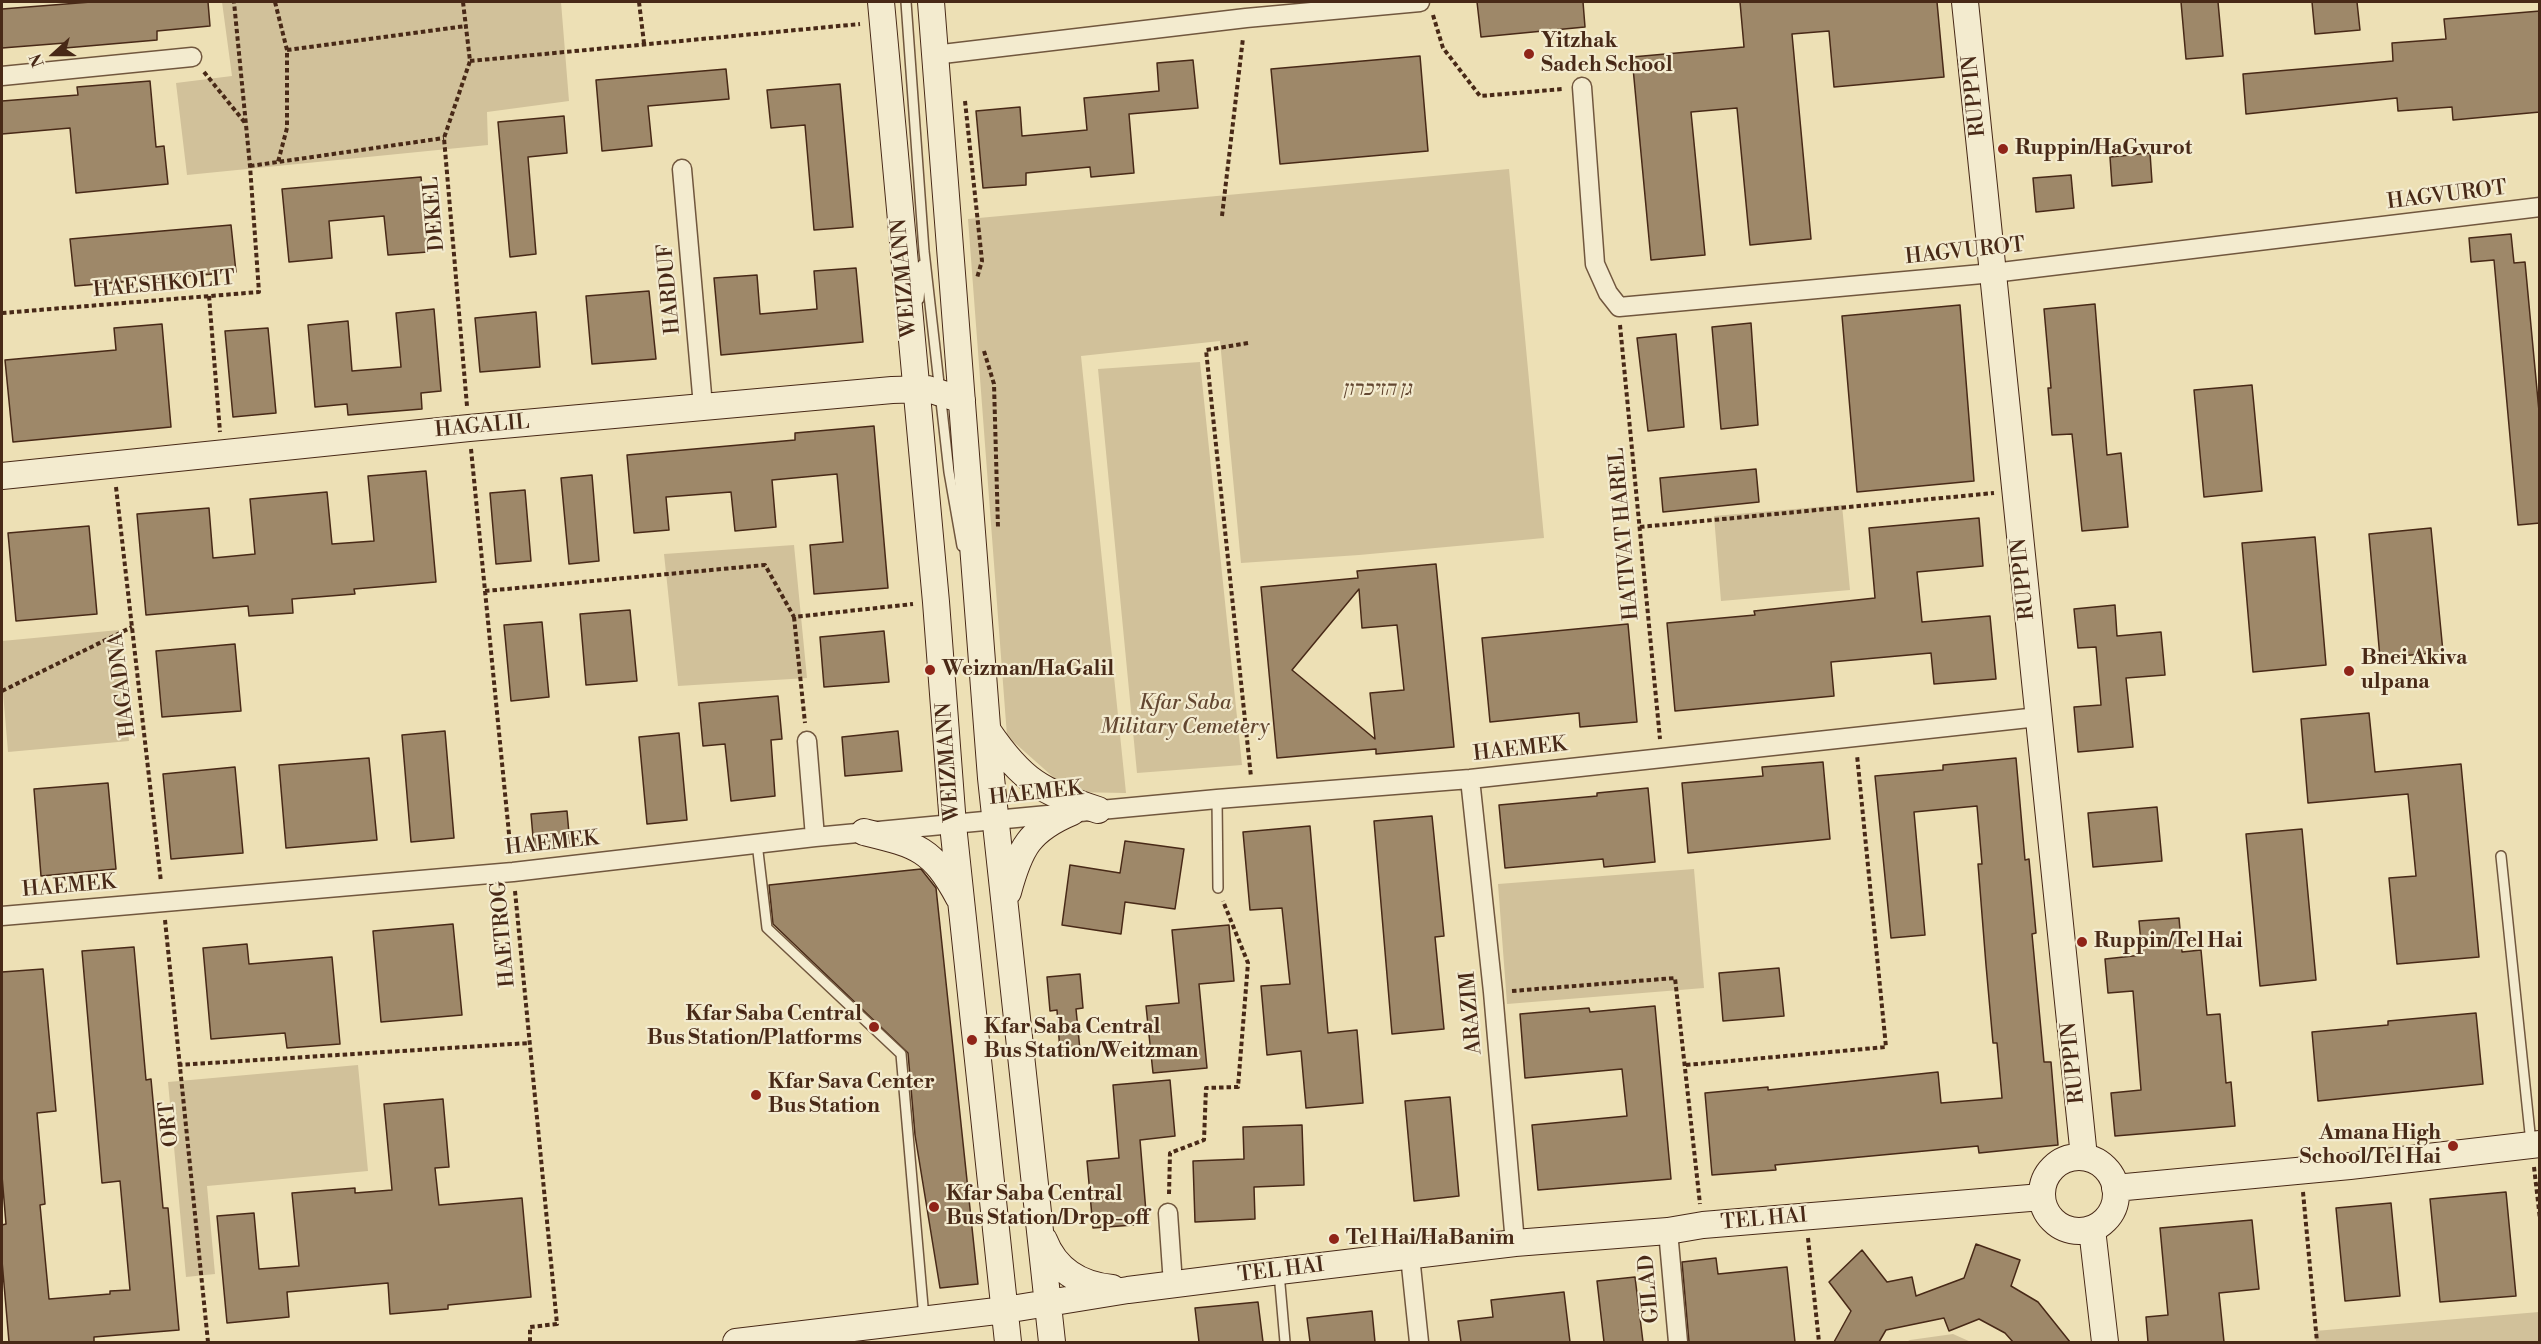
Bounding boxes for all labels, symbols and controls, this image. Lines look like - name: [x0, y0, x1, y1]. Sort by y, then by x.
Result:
- north arrow: [24, 24, 84, 84]
- place label: Yitzhak Sadeh School: [1541, 29, 1673, 79]
- marker: Yitzhak Sadeh School: [1522, 47, 1536, 61]
- text: N: [26, 51, 49, 70]
- street label: RUPPIN: [1958, 54, 1992, 138]
- place label: Ruppin/HaGvurot: [2015, 136, 2192, 162]
- marker: Ruppin/HaGvurot: [1996, 142, 2010, 156]
- street label: DEKEL: [419, 176, 451, 252]
- street label: HAGVUROT: [2386, 176, 2508, 216]
- street label: WEIZMANN: [887, 217, 923, 339]
- street label: HAGVUROT: [1904, 233, 2026, 271]
- street label: HARDUF: [653, 243, 687, 335]
- street label: HAESHKOLIT: [92, 266, 236, 304]
- park label: גן הזיכרון: [1342, 377, 1412, 403]
- street label: HAGALIL: [434, 410, 530, 444]
- street label: HATIVAT HAREL: [1605, 447, 1645, 621]
- street label: RUPPIN: [2007, 537, 2041, 621]
- street label: HAGADNA: [104, 631, 142, 739]
- place label: Bnei Akiva ulpana: [2361, 646, 2467, 696]
- place label: Weizman/HaGalil: [942, 657, 1114, 683]
- marker: Weizman/HaGalil: [923, 663, 937, 677]
- marker: Bnei Akiva ulpana: [2342, 664, 2356, 678]
- park label: Kfar Saba Military Cemetery: [1100, 691, 1270, 741]
- street label: WEIZMANN: [932, 702, 966, 822]
- street label: HAEMEK: [1472, 733, 1568, 767]
- street label: HAEMEK: [988, 777, 1084, 811]
- street label: HAEMEK: [504, 827, 600, 861]
- street label: HAEMEK: [21, 870, 117, 904]
- street label: HAETROG: [487, 880, 521, 988]
- place label: Ruppin/Tel Hai: [2094, 929, 2243, 955]
- marker: Ruppin/Tel Hai: [2075, 935, 2089, 949]
- street label: ARAZIM: [1456, 970, 1488, 1056]
- place label: Kfar Saba Central Bus Station/Platforms: [647, 1002, 862, 1052]
- place label: Kfar Saba Central Bus Station/Weitzman: [984, 1015, 1198, 1065]
- marker: Kfar Saba Central Bus Station/Platforms: [867, 1020, 881, 1034]
- street label: RUPPIN: [2057, 1021, 2091, 1105]
- marker: Kfar Saba Central Bus Station/Weitzman: [965, 1033, 979, 1047]
- place label: Kfar Sava Center Bus Station: [768, 1070, 935, 1120]
- marker: Kfar Sava Center Bus Station: [749, 1088, 763, 1102]
- street label: ORT: [155, 1100, 185, 1148]
- place label: Amana High School/Tel Hai: [2300, 1121, 2441, 1171]
- marker: Amana High School/Tel Hai: [2446, 1139, 2460, 1153]
- place label: Kfar Saba Central Bus Station/Drop-off: [946, 1182, 1149, 1232]
- marker: Kfar Saba Central Bus Station/Drop-off: [927, 1200, 941, 1214]
- street label: TEL HAI: [1720, 1204, 1808, 1236]
- place label: Tel Hai/HaBanim: [1346, 1226, 1515, 1252]
- marker: Tel Hai/HaBanim: [1327, 1232, 1341, 1246]
- street label: TEL HAI: [1236, 1253, 1326, 1289]
- street label: GILAD: [1634, 1254, 1666, 1324]

